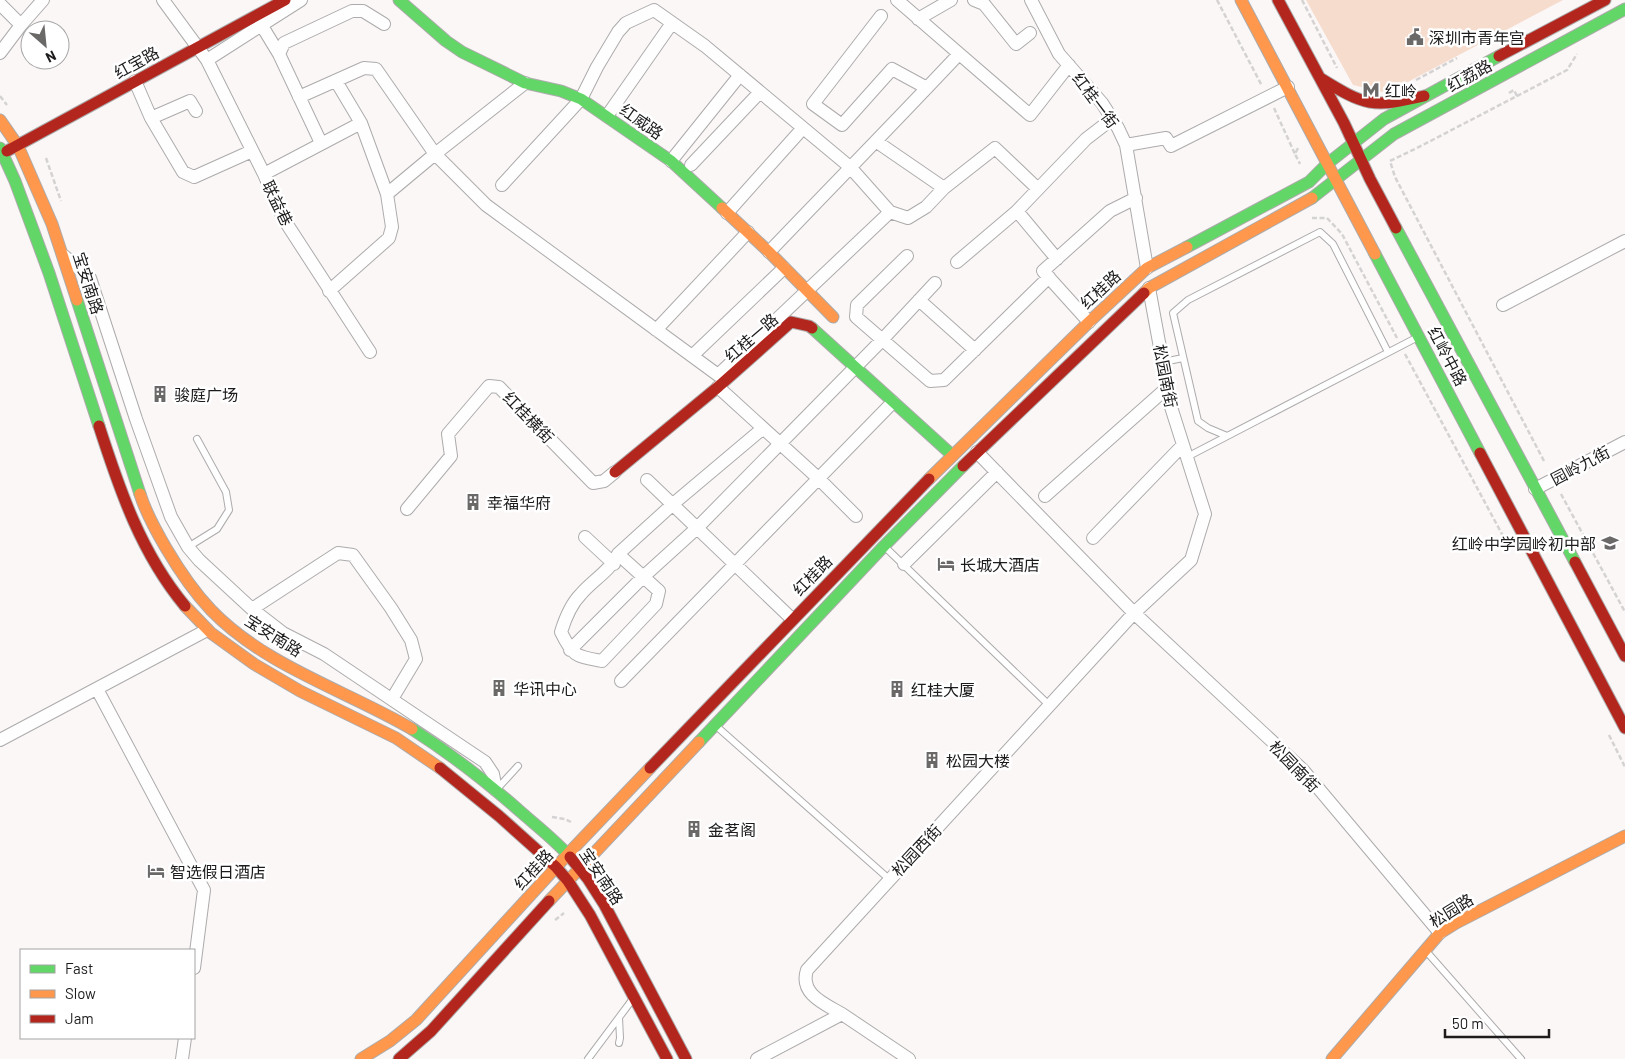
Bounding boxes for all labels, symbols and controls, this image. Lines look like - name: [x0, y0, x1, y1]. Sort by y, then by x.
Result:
- north arrow: [20, 20, 70, 70]
- public building icon: 深圳市青年宫: [1405, 27, 1425, 47]
- place label: 深圳市青年宫: [1429, 28, 1525, 47]
- street label: 红宝路: [110, 42, 162, 82]
- text: N: [43, 47, 59, 67]
- street label: 红荔路: [1443, 55, 1495, 95]
- street label: 红桂一街: [1069, 69, 1123, 131]
- metro station icon: 红岭: [1361, 80, 1381, 100]
- place label: 红岭: [1385, 81, 1417, 100]
- street label: 红威路: [617, 99, 667, 143]
- street label: 联益巷: [259, 177, 297, 229]
- street label: 宝安南路: [70, 250, 108, 316]
- street label: 红桂路: [1076, 266, 1124, 312]
- street label: 红桂一路: [721, 309, 781, 365]
- street label: 红岭中路: [1425, 323, 1471, 389]
- street label: 松园南街: [1151, 343, 1181, 409]
- building icon: 骏庭广场: [150, 384, 170, 404]
- place label: 骏庭广场: [174, 385, 238, 404]
- street label: 红桂横街: [500, 387, 558, 447]
- street label: 园岭九街: [1547, 442, 1613, 488]
- building icon: 幸福华府: [463, 492, 483, 512]
- place label: 幸福华府: [487, 493, 551, 512]
- school or university icon: 红岭中学园岭初中部: [1600, 533, 1620, 553]
- place label: 红岭中学园岭初中部: [1452, 534, 1596, 553]
- street label: 红桂路: [788, 551, 836, 599]
- hotel icon: 长城大酒店: [936, 554, 956, 574]
- place label: 长城大酒店: [960, 555, 1040, 574]
- street label: 宝安南路: [242, 610, 306, 660]
- building icon: 华讯中心: [489, 678, 509, 698]
- place label: 华讯中心: [513, 679, 577, 698]
- building icon: 红桂大厦: [887, 679, 907, 699]
- place label: 红桂大厦: [911, 680, 975, 699]
- street label: 松园南街: [1266, 736, 1324, 796]
- building icon: 松园大楼: [922, 750, 942, 770]
- place label: 松园大楼: [946, 751, 1010, 770]
- building icon: 金茗阁: [684, 819, 704, 839]
- place label: 金茗阁: [708, 820, 756, 839]
- street label: 松园西街: [887, 820, 945, 880]
- street label: 宝安南路: [576, 844, 628, 908]
- street label: 红桂路: [510, 845, 556, 893]
- hotel icon: 智选假日酒店: [146, 861, 166, 881]
- place label: 智选假日酒店: [170, 862, 266, 881]
- street label: 松园路: [1426, 889, 1476, 931]
- legend: [20, 949, 195, 1039]
- text: Fast: [65, 959, 93, 977]
- text: Slow: [65, 984, 96, 1002]
- scale bar: [1445, 1006, 1549, 1038]
- text: Jam: [65, 1009, 94, 1027]
- text: 50 m: [1452, 1014, 1484, 1032]

